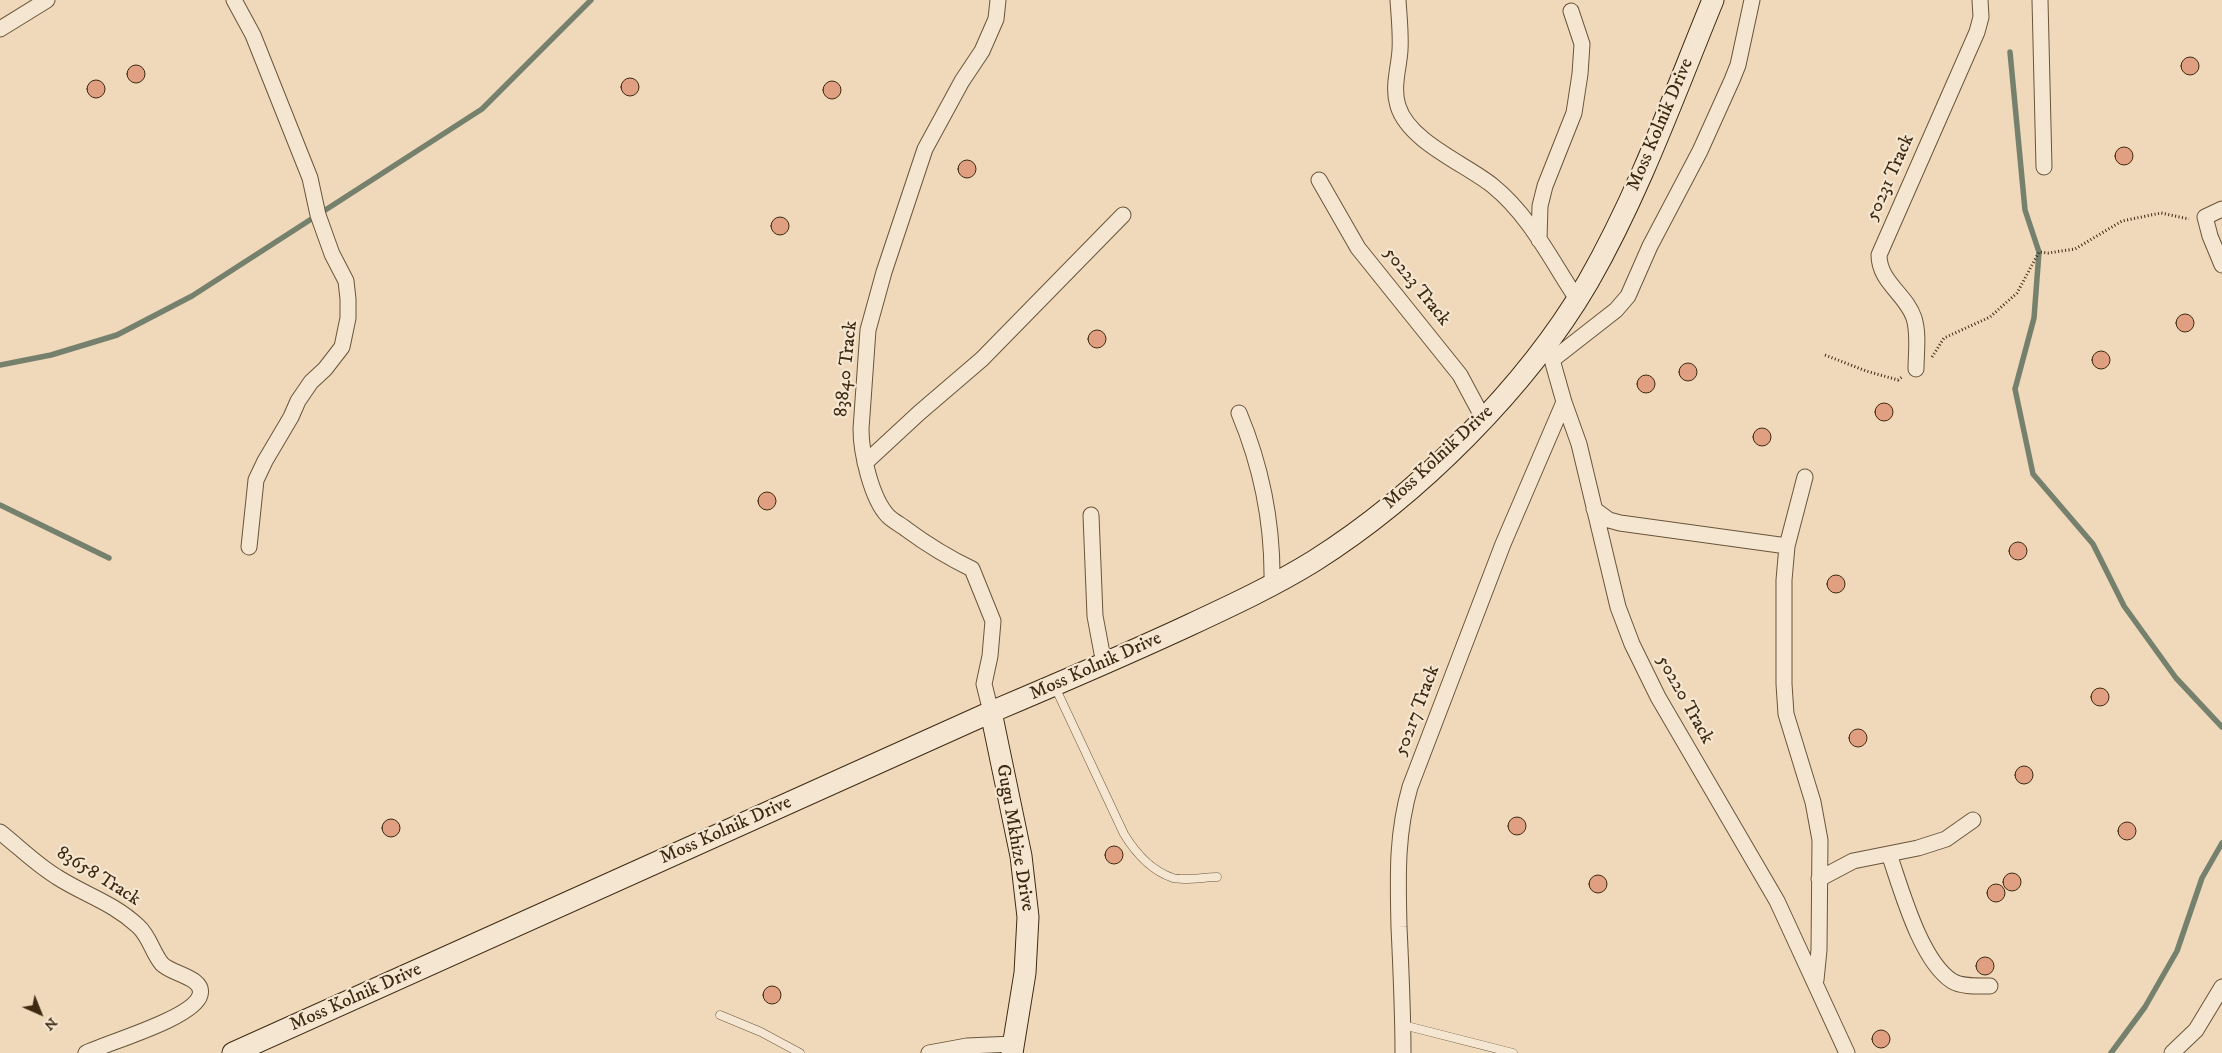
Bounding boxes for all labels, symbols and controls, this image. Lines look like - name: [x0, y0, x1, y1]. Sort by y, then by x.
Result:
- street label: Moss Kolnik Drive: [1623, 55, 1699, 195]
- street label: 50231 Track: [1862, 131, 1920, 225]
- street label: 50223 Track: [1377, 243, 1455, 331]
- street label: 83840 Track: [831, 320, 863, 418]
- street label: Moss Kolnik Drive: [1379, 401, 1499, 515]
- street label: Moss Kolnik Drive: [1027, 628, 1165, 706]
- street label: 50220 Track: [1650, 652, 1718, 748]
- street label: 50217 Track: [1390, 662, 1446, 760]
- street label: Gugu Mkhize Drive: [990, 763, 1038, 913]
- street label: Moss Kolnik Drive: [657, 792, 795, 870]
- street label: 83658 Track: [52, 842, 144, 912]
- street label: Moss Kolnik Drive: [287, 959, 425, 1037]
- north arrow: [15, 988, 65, 1038]
- text: N: [40, 1013, 61, 1034]

